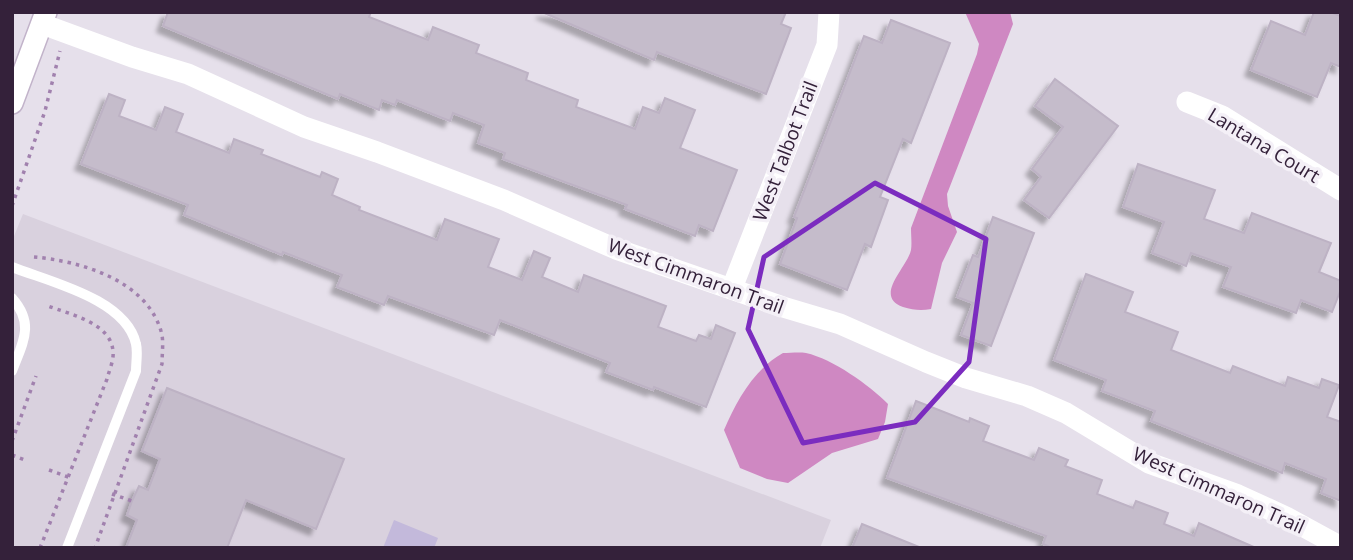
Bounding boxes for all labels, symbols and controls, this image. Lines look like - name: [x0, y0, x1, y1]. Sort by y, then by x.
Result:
- street label: West Talbot Trail: [746, 77, 824, 225]
- street label: Lantana Court: [1203, 101, 1325, 189]
- street label: West Cimmaron Trail: [604, 232, 788, 320]
- street label: West Cimmaron Trail: [1129, 440, 1309, 540]

